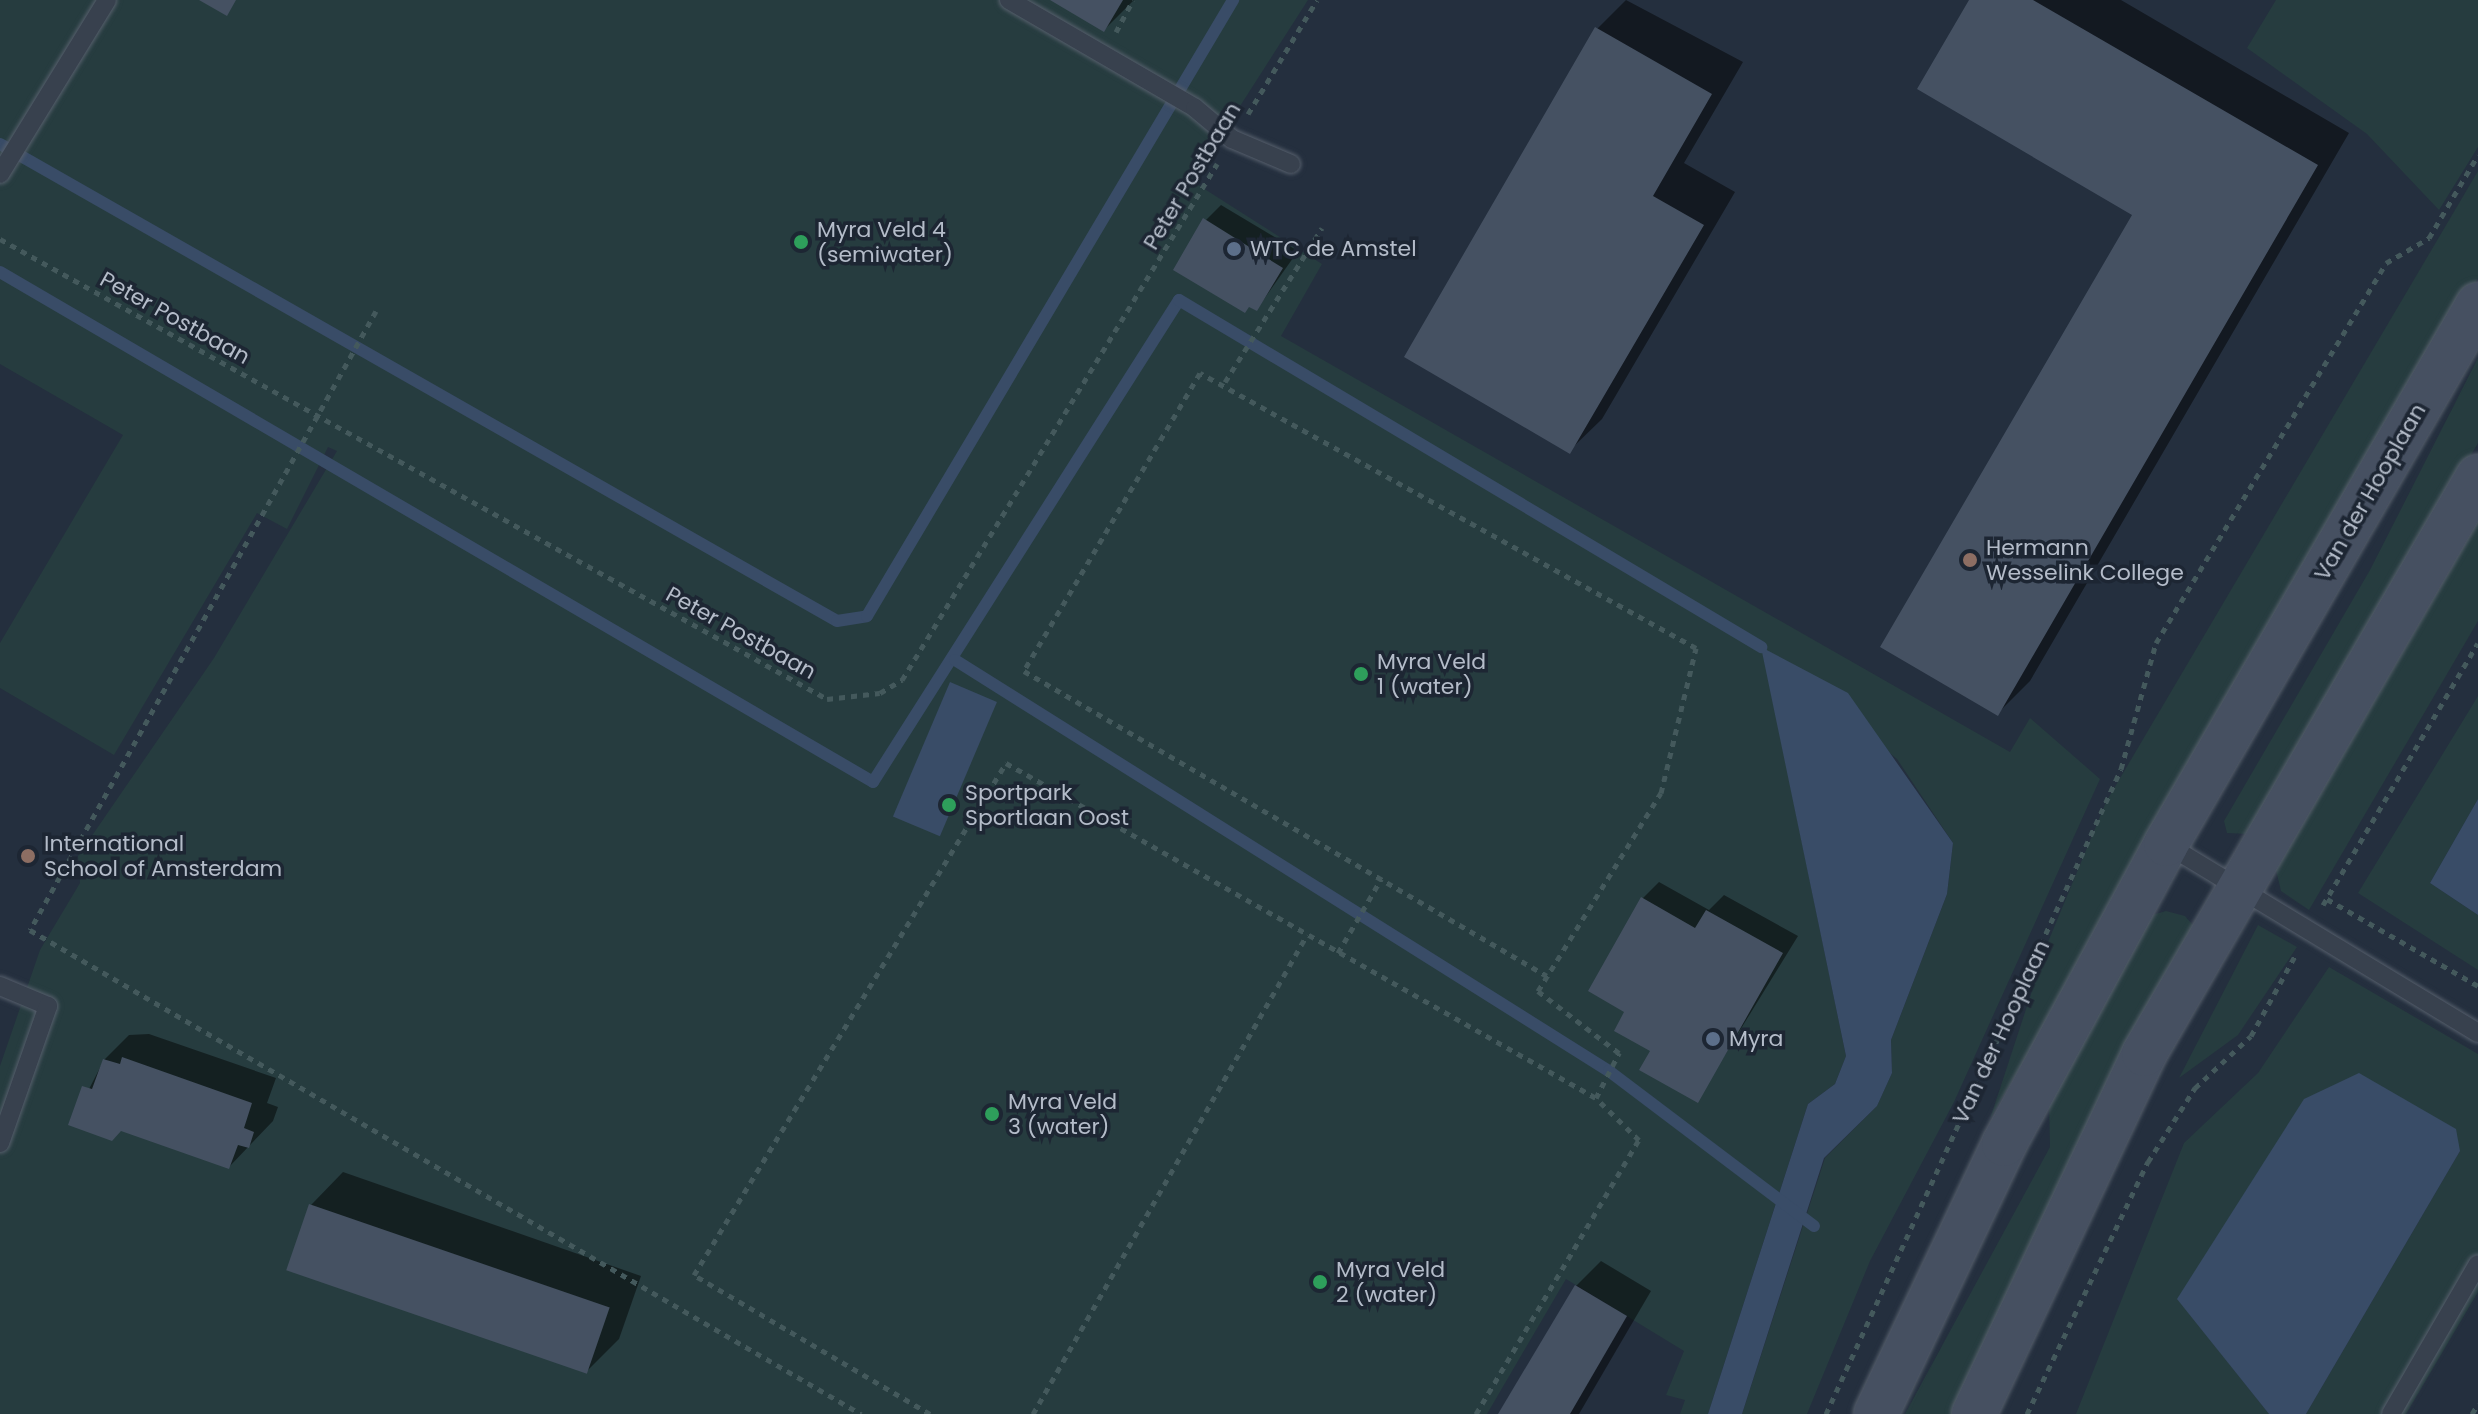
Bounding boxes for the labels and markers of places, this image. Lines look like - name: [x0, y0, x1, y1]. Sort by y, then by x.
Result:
- place label: Myra Veld 4 (semiwater): [817, 216, 953, 268]
- marker: Myra Veld 4 (semiwater): [792, 233, 810, 251]
- place label: WTC de Amstel: [1250, 236, 1417, 262]
- marker: WTC de Amstel: [1225, 240, 1243, 258]
- place label: Hermann Wesselink College: [1986, 534, 2184, 586]
- marker: Hermann Wesselink College: [1961, 551, 1979, 569]
- place label: Myra Veld 1 (water): [1377, 648, 1486, 700]
- marker: Myra Veld 1 (water): [1352, 665, 1370, 683]
- place label: Sportpark Sportlaan Oost: [965, 779, 1129, 830]
- marker: Sportpark Sportlaan Oost: [940, 796, 958, 814]
- place label: International School of Amsterdam: [44, 830, 282, 882]
- marker: International School of Amsterdam: [19, 847, 37, 865]
- place label: Myra: [1729, 1026, 1783, 1052]
- marker: Myra: [1704, 1030, 1722, 1048]
- place label: Myra Veld 3 (water): [1008, 1088, 1117, 1140]
- marker: Myra Veld 3 (water): [983, 1105, 1001, 1123]
- place label: Myra Veld 2 (water): [1336, 1256, 1445, 1308]
- marker: Myra Veld 2 (water): [1311, 1273, 1329, 1291]

